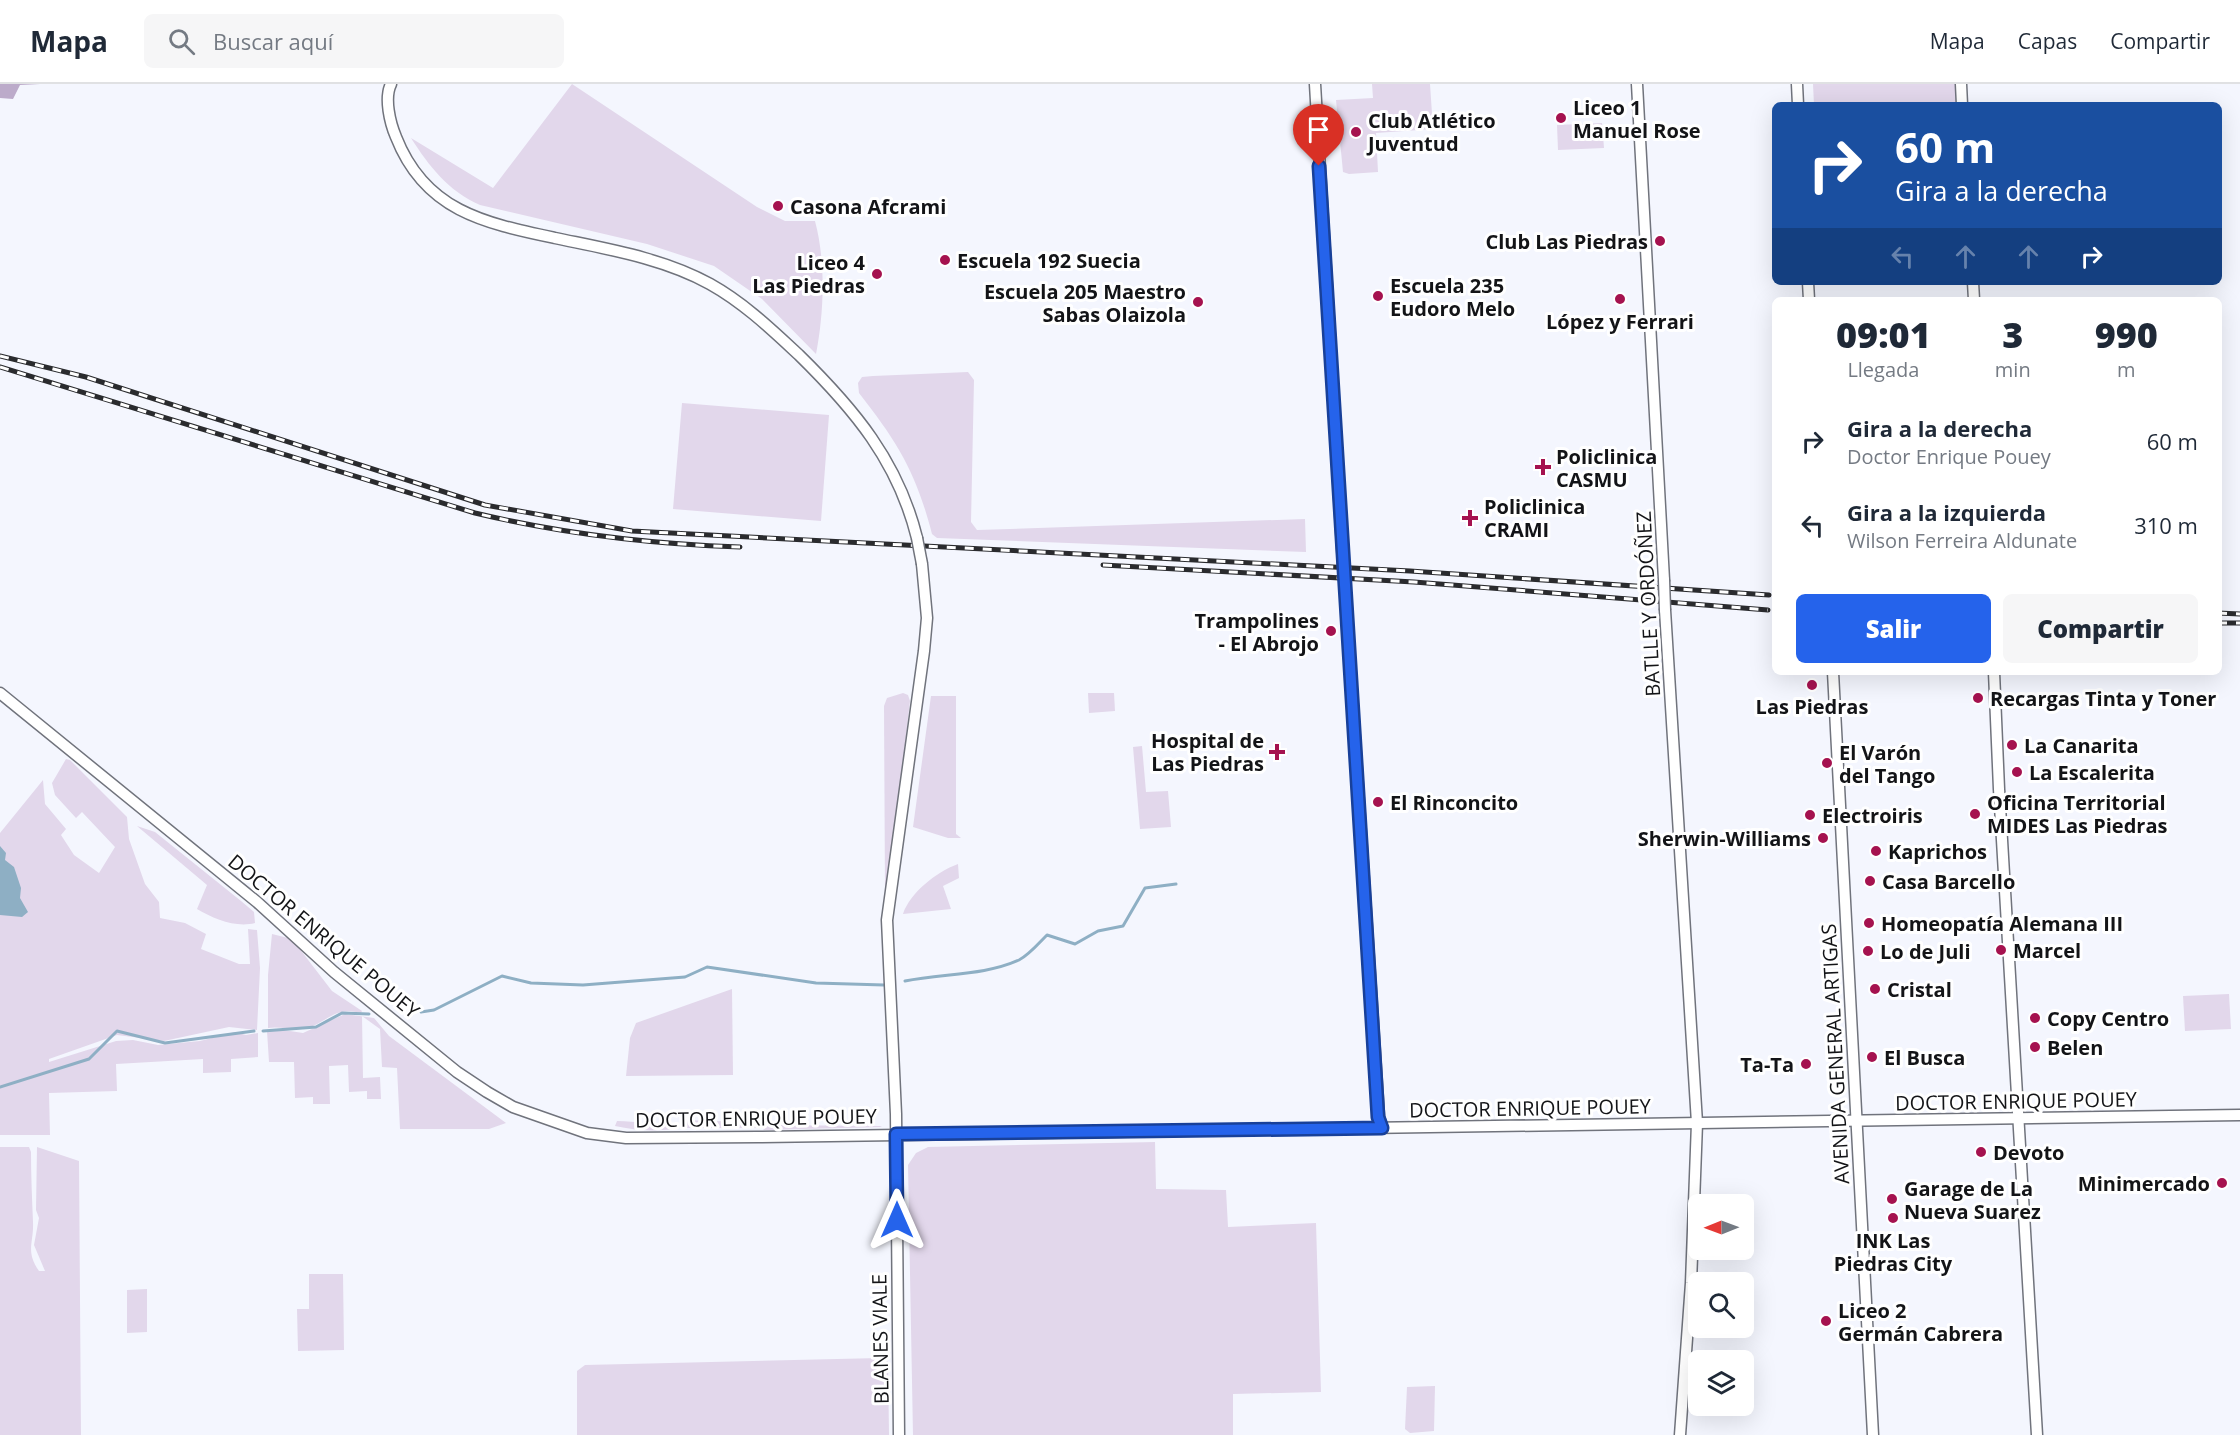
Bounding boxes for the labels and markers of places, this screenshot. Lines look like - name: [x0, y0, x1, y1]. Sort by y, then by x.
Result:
- place label: Liceo 1 Manuel Rose: [1573, 94, 1701, 144]
- pin: [1293, 104, 1344, 166]
- place label: Club Atlético Juventud: [1366, 107, 1496, 157]
- marker: Liceo 1 Manuel Rose: [1554, 111, 1568, 125]
- marker: Club Atlético Juventud: [1349, 125, 1363, 139]
- place label: Casona Afcrami: [790, 193, 946, 220]
- marker: Casona Afcrami: [771, 199, 785, 213]
- place label: Club Las Piedras: [1485, 228, 1648, 255]
- marker: Club Las Piedras: [1653, 234, 1667, 248]
- place label: Escuela 192 Suecia: [957, 247, 1141, 274]
- place label: Liceo 4 Las Piedras: [752, 249, 866, 299]
- marker: Escuela 192 Suecia: [938, 253, 952, 267]
- marker: Liceo 4 Las Piedras: [870, 267, 884, 281]
- place label: Escuela 235 Eudoro Melo: [1390, 272, 1515, 322]
- place label: Escuela 205 Maestro Sabas Olaizola: [984, 278, 1186, 328]
- marker: Escuela 235 Eudoro Melo: [1371, 289, 1385, 303]
- marker: López y Ferrari: [1613, 292, 1627, 306]
- marker: Escuela 205 Maestro Sabas Olaizola: [1191, 295, 1205, 309]
- place label: López y Ferrari: [1546, 308, 1694, 335]
- place label: Policlinica CASMU: [1556, 443, 1657, 493]
- marker: Policlinica CASMU: [1534, 458, 1552, 476]
- place label: Policlinica CRAMI: [1484, 493, 1585, 543]
- marker: Policlinica CRAMI: [1461, 509, 1479, 527]
- place label: Trampolines - El Abrojo: [1194, 607, 1319, 657]
- marker: Trampolines - El Abrojo: [1324, 624, 1338, 638]
- marker: Las Piedras: [1805, 678, 1819, 692]
- place label: Recargas Tinta y Toner: [1990, 685, 2216, 712]
- marker: Recargas Tinta y Toner: [1971, 691, 1985, 705]
- place label: Las Piedras: [1756, 693, 1868, 720]
- place label: Hospital de Las Piedras: [1151, 727, 1264, 777]
- place label: La Canarita: [2024, 732, 2139, 759]
- marker: La Canarita: [2005, 738, 2019, 752]
- place label: El Varón del Tango: [1839, 739, 1935, 789]
- marker: Hospital de Las Piedras: [1268, 743, 1286, 761]
- marker: El Varón del Tango: [1820, 756, 1834, 770]
- place label: La Escalerita: [2029, 759, 2155, 786]
- marker: La Escalerita: [2010, 765, 2024, 779]
- place label: El Rinconcito: [1390, 789, 1518, 816]
- place label: Oficina Territorial MIDES Las Piedras: [1987, 789, 2168, 839]
- marker: El Rinconcito: [1371, 795, 1385, 809]
- place label: Electroiris: [1822, 802, 1923, 829]
- marker: Oficina Territorial MIDES Las Piedras: [1968, 807, 1982, 821]
- marker: Electroiris: [1803, 808, 1817, 822]
- place label: Sherwin-Williams: [1638, 825, 1811, 852]
- marker: Sherwin-Williams: [1816, 831, 1830, 845]
- place label: Kaprichos: [1888, 838, 1987, 865]
- marker: Kaprichos: [1869, 844, 1883, 858]
- place label: Casa Barcello: [1882, 868, 2015, 895]
- marker: Casa Barcello: [1863, 874, 1877, 888]
- place label: Homeopatía Alemana III: [1881, 910, 2123, 937]
- marker: Homeopatía Alemana III: [1862, 916, 1876, 930]
- place label: Marcel: [2013, 937, 2081, 964]
- place label: Lo de Juli: [1880, 938, 1971, 965]
- marker: Marcel: [1994, 943, 2008, 957]
- marker: Lo de Juli: [1861, 944, 1875, 958]
- place label: Cristal: [1887, 976, 1952, 1003]
- marker: Cristal: [1868, 982, 1882, 996]
- place label: Copy Centro: [2047, 1005, 2169, 1032]
- marker: Copy Centro: [2028, 1011, 2042, 1025]
- place label: Belen: [2047, 1034, 2103, 1061]
- marker: Belen: [2028, 1040, 2042, 1054]
- place label: El Busca: [1884, 1044, 1965, 1071]
- marker: El Busca: [1865, 1050, 1879, 1064]
- place label: Ta-Ta: [1740, 1051, 1794, 1078]
- marker: Ta-Ta: [1799, 1057, 1813, 1071]
- place label: Devoto: [1993, 1139, 2064, 1166]
- marker: Devoto: [1974, 1145, 1988, 1159]
- place label: Minimercado: [2078, 1170, 2210, 1197]
- place label: Garage de La Nueva Suarez: [1904, 1175, 2041, 1225]
- marker: Minimercado: [2215, 1176, 2229, 1190]
- marker: Garage de La Nueva Suarez: [1885, 1192, 1899, 1206]
- marker: INK Las Piedras City: [1886, 1211, 1900, 1225]
- place label: INK Las Piedras City: [1834, 1227, 1953, 1277]
- place label: Liceo 2 Germán Cabrera: [1838, 1297, 2003, 1347]
- marker: Liceo 2 Germán Cabrera: [1819, 1314, 1833, 1328]

